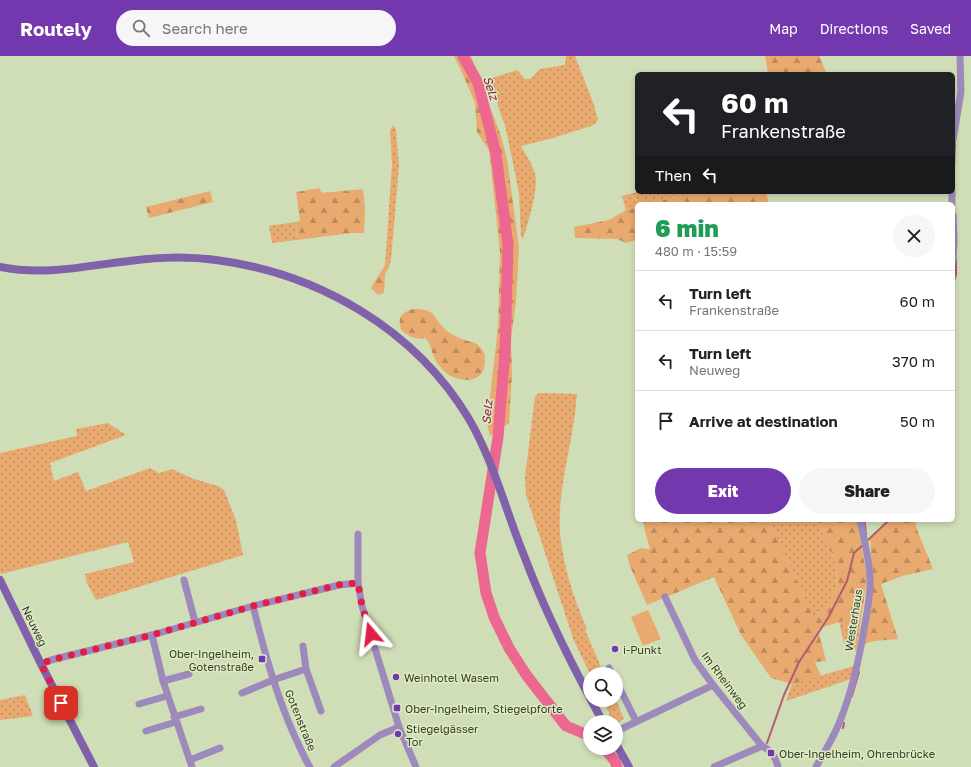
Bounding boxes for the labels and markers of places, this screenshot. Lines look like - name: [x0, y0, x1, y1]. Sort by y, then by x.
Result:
- place label: i-Punkt: [623, 643, 662, 656]
- marker: i-Punkt: [610, 644, 620, 654]
- place label: Ober-Ingelheim, Gotenstraße: [169, 647, 254, 673]
- marker: Ober-Ingelheim, Gotenstraße: [257, 654, 267, 664]
- place label: Weinhotel Wasem: [404, 671, 499, 684]
- marker: Weinhotel Wasem: [391, 672, 401, 682]
- pin: [44, 686, 78, 720]
- place label: Ober-Ingelheim, Stiegelpforte: [405, 702, 563, 715]
- marker: Ober-Ingelheim, Stiegelpforte: [392, 703, 402, 713]
- place label: Stiegelgässer Tor: [406, 722, 479, 748]
- marker: Stiegelgässer Tor: [393, 729, 403, 739]
- place label: Ober-Ingelheim, Ohrenbrücke: [779, 747, 935, 760]
- marker: Ober-Ingelheim, Ohrenbrücke: [766, 748, 776, 758]

